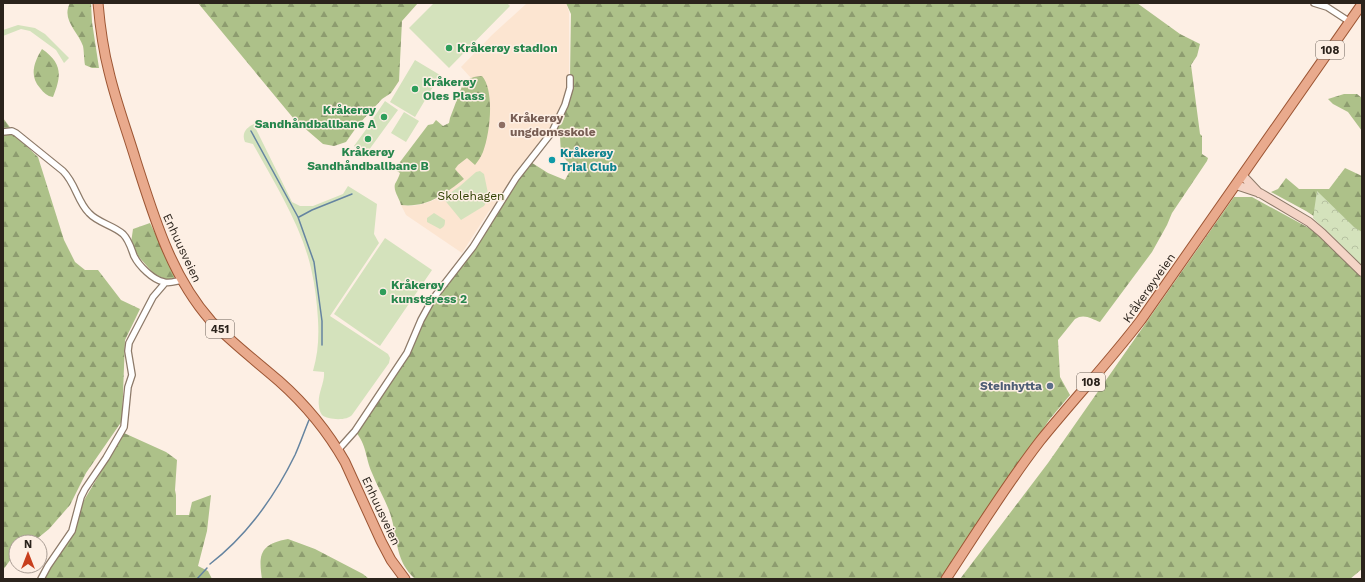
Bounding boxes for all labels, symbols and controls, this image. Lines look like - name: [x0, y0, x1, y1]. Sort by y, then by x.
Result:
- place label: Kråkerøy stadion: [457, 41, 558, 55]
- road number: 108: [1316, 41, 1344, 59]
- marker: Kråkerøy stadion: [444, 43, 454, 53]
- place label: Kråkerøy Oles Plass: [423, 75, 485, 103]
- marker: Kråkerøy Oles Plass: [410, 84, 420, 94]
- place label: Kråkerøy Sandhåndballbane A: [255, 103, 377, 131]
- place label: Kråkerøy ungdomsskole: [510, 111, 596, 139]
- marker: Kråkerøy Sandhåndballbane A: [379, 112, 389, 122]
- marker: Kråkerøy ungdomsskole: [497, 120, 507, 130]
- marker: Kråkerøy Sandhåndballbane B: [363, 134, 373, 144]
- place label: Kråkerøy Sandhåndballbane B: [307, 145, 429, 173]
- place label: Kråkerøy Trial Club: [560, 146, 617, 174]
- marker: Kråkerøy Trial Club: [547, 155, 557, 165]
- park label: Skolehagen: [437, 189, 505, 203]
- street label: Enhuusveien: [160, 211, 204, 285]
- street label: Kråkerøyveien: [1120, 251, 1178, 325]
- place label: Kråkerøy kunstgress 2: [391, 278, 467, 306]
- marker: Kråkerøy kunstgress 2: [378, 287, 388, 297]
- road number: 451: [206, 320, 234, 338]
- road number: 108: [1077, 373, 1105, 391]
- place label: Steinhytta: [980, 379, 1042, 393]
- marker: Steinhytta: [1045, 381, 1055, 391]
- street label: Enhuusveien: [359, 474, 403, 548]
- north arrow: [8, 534, 48, 574]
- text: N: [24, 538, 32, 551]

